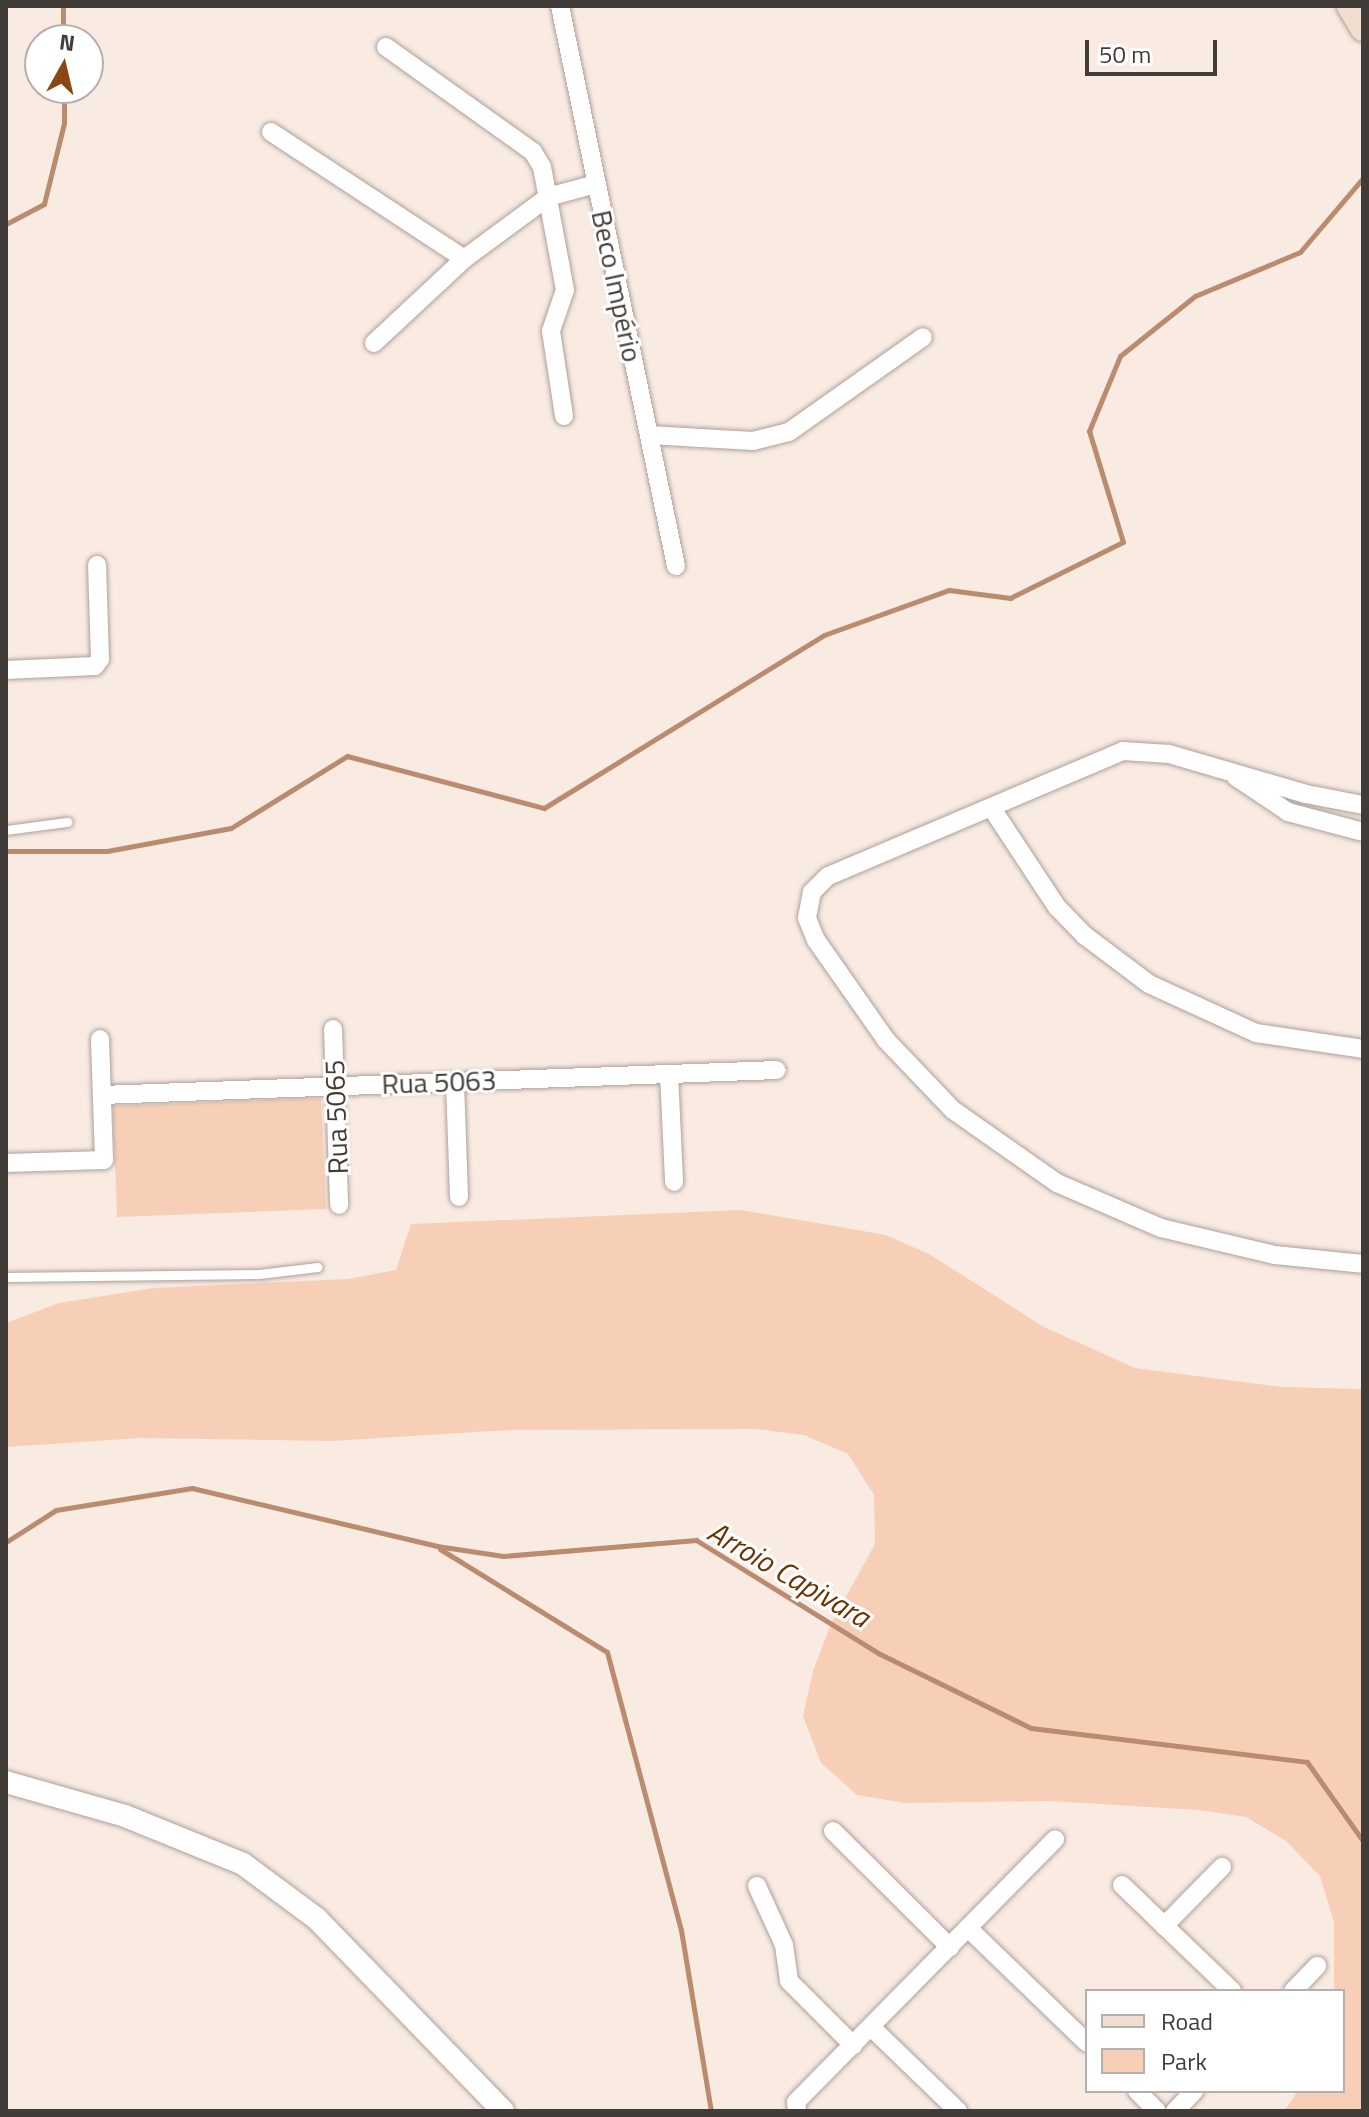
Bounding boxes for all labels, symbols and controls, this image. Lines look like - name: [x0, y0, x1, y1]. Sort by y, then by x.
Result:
- north arrow: [24, 24, 104, 104]
- text: N: [57, 24, 77, 60]
- scale bar: [1089, 24, 1221, 74]
- text: 50 m: [1099, 36, 1151, 72]
- street label: Beco Império: [585, 207, 649, 365]
- street label: Rua 5065: [317, 1059, 355, 1175]
- street label: Rua 5063: [381, 1063, 497, 1101]
- water label: Arroio Capivara: [702, 1513, 876, 1635]
- legend: [1085, 1989, 1345, 2093]
- text: Road: [1161, 2003, 1213, 2039]
- text: Park: [1161, 2043, 1207, 2079]

